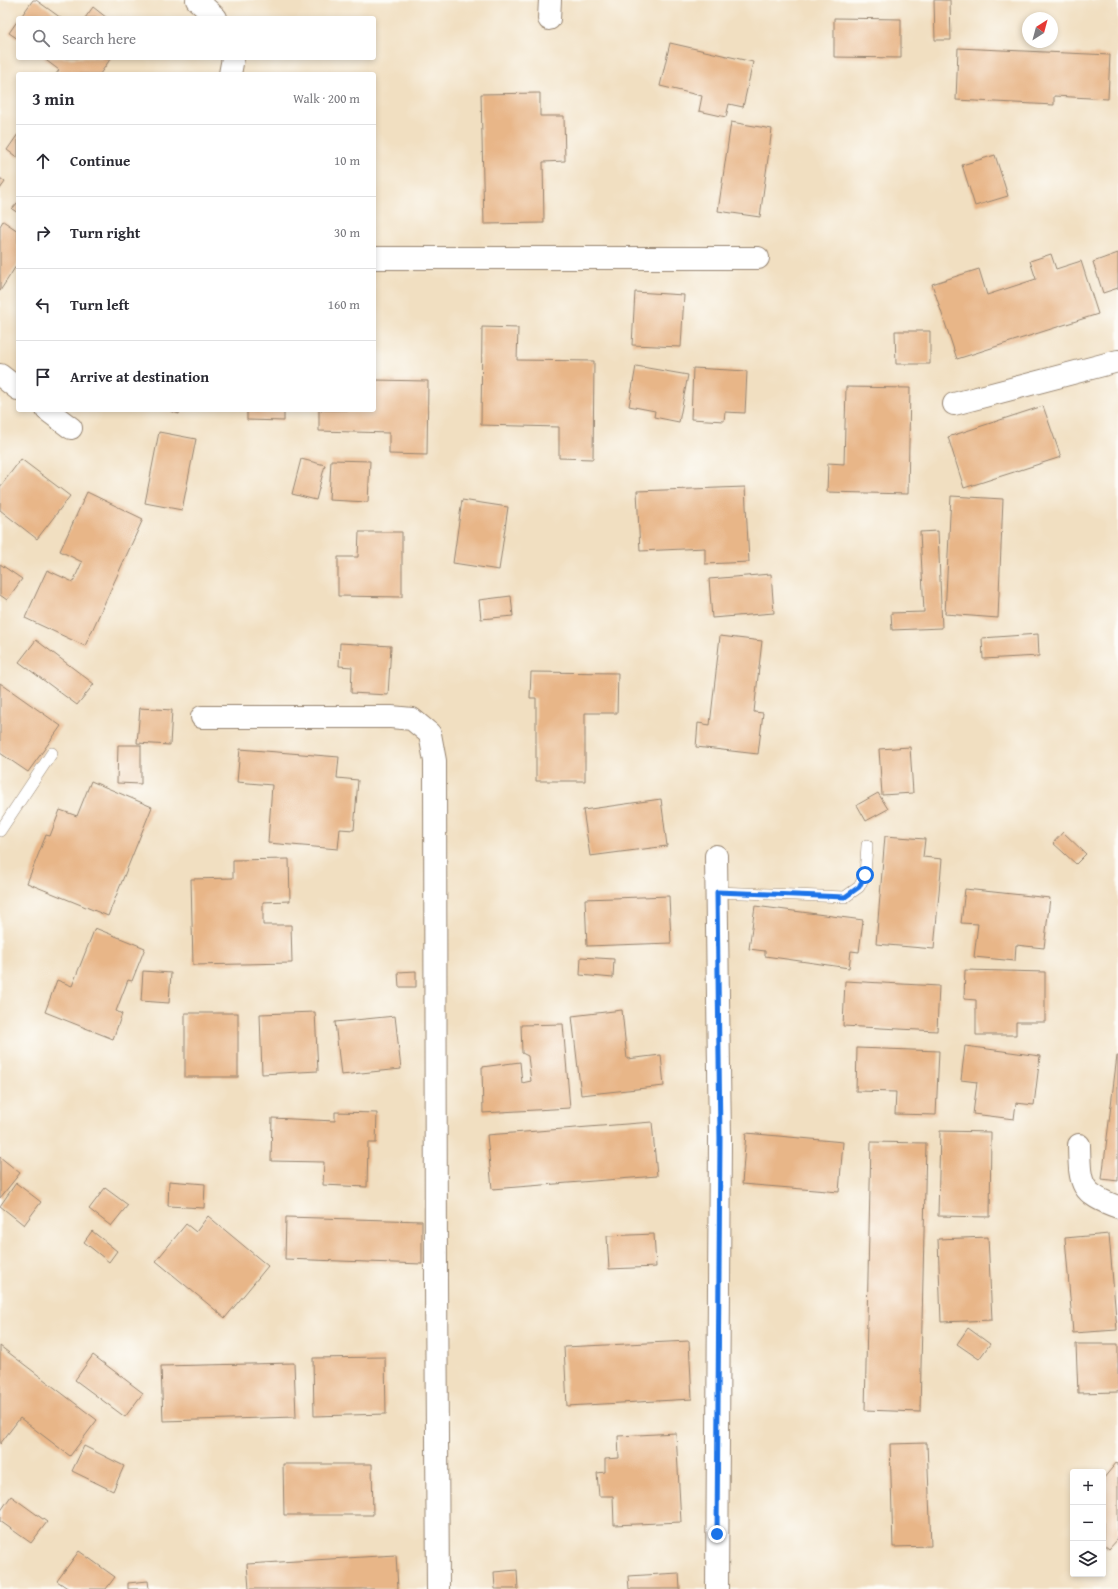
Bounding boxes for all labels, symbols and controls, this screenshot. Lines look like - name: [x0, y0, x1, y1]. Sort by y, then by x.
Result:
- north arrow: [1022, 12, 1058, 48]
- search box: [16, 16, 376, 60]
- icon: search: [30, 27, 52, 49]
- text: Search here: [62, 28, 136, 49]
- text: 3 min: [32, 86, 74, 111]
- text: Walk · 200 m: [293, 89, 360, 108]
- icon: ahead: [32, 150, 54, 172]
- text: Continue: [70, 150, 131, 171]
- text: 10 m: [334, 151, 360, 170]
- icon: right: [32, 222, 54, 244]
- text: Turn right: [70, 222, 141, 243]
- text: 30 m: [334, 223, 360, 242]
- icon: left: [32, 294, 54, 316]
- text: Turn left: [70, 294, 129, 315]
- text: 160 m: [328, 295, 360, 314]
- icon: arrive: [32, 366, 54, 388]
- text: Arrive at destination: [70, 366, 209, 387]
- route start: [856, 866, 874, 884]
- map controls: [1070, 1469, 1106, 1577]
- button: +: [1070, 1469, 1106, 1505]
- button: −: [1070, 1505, 1106, 1541]
- route end: [708, 1525, 726, 1543]
- button: layers: [1070, 1541, 1106, 1577]

